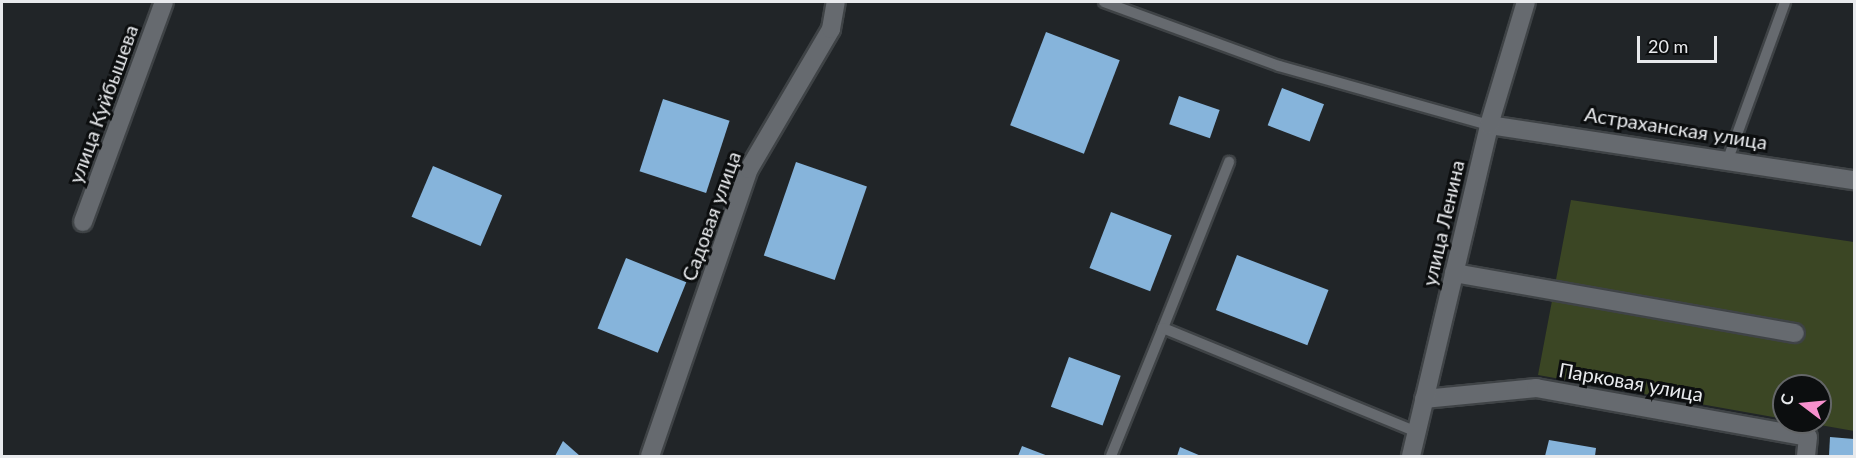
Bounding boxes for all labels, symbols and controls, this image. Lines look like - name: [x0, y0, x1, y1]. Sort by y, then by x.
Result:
- street label: улица Куйбышева: [63, 21, 143, 187]
- scale bar: [1640, 24, 1720, 62]
- text: 20 m: [1648, 35, 1688, 57]
- street label: Астраханская улица: [1583, 102, 1769, 154]
- street label: Садовая улица: [676, 148, 746, 284]
- street label: улица Ленина: [1417, 158, 1469, 288]
- street label: Парковая улица: [1557, 357, 1705, 407]
- north arrow: [1772, 374, 1832, 434]
- text: С: [1776, 392, 1797, 407]

